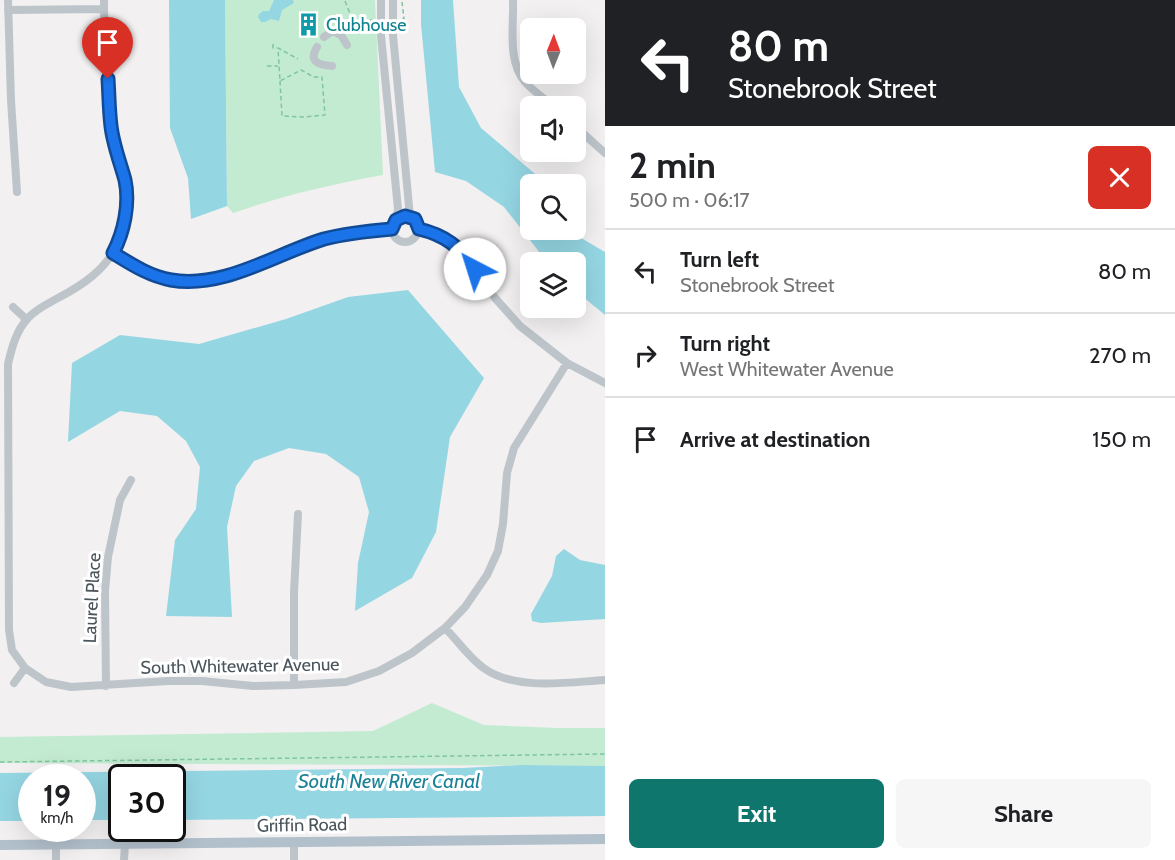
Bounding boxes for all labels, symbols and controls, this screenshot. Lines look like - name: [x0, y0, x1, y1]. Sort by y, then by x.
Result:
- building icon: Clubhouse: [295, 12, 321, 38]
- place label: Clubhouse: [326, 14, 407, 36]
- pin: [82, 17, 133, 79]
- north arrow: [520, 18, 586, 84]
- map controls: [520, 18, 586, 318]
- text: 80 m: [728, 20, 829, 72]
- icon: left: [629, 24, 707, 102]
- icon: arrive: [91, 26, 124, 59]
- text: Stonebrook Street: [728, 72, 937, 105]
- button: sound: [520, 96, 586, 162]
- text: 2 min: [629, 143, 716, 187]
- button: close: [1088, 146, 1151, 209]
- button: search: [520, 174, 586, 240]
- text: 500 m · 06:17: [629, 188, 750, 212]
- position arrow: [443, 237, 507, 301]
- text: Turn left: [680, 246, 759, 273]
- button: layers: [520, 252, 586, 318]
- icon: left: [629, 255, 662, 288]
- text: 80 m: [1098, 258, 1151, 285]
- text: Stonebrook Street: [680, 273, 834, 297]
- text: Turn right: [680, 330, 770, 357]
- icon: right: [629, 339, 662, 372]
- text: 270 m: [1089, 342, 1151, 369]
- text: West Whitewater Avenue: [680, 357, 894, 381]
- icon: arrive: [629, 423, 662, 456]
- text: Arrive at destination: [680, 426, 870, 453]
- text: 150 m: [1092, 426, 1151, 453]
- street label: Laurel Place: [79, 552, 105, 644]
- street label: South Whitewater Avenue: [140, 653, 340, 679]
- speed limit sign: 30: [108, 764, 186, 842]
- water label: South New River Canal: [298, 769, 480, 793]
- text: 19: [43, 777, 71, 814]
- button: Exit: [629, 779, 884, 848]
- button: Share: [896, 779, 1151, 848]
- text: km/h: [41, 809, 73, 827]
- street label: Griffin Road: [257, 813, 347, 837]

